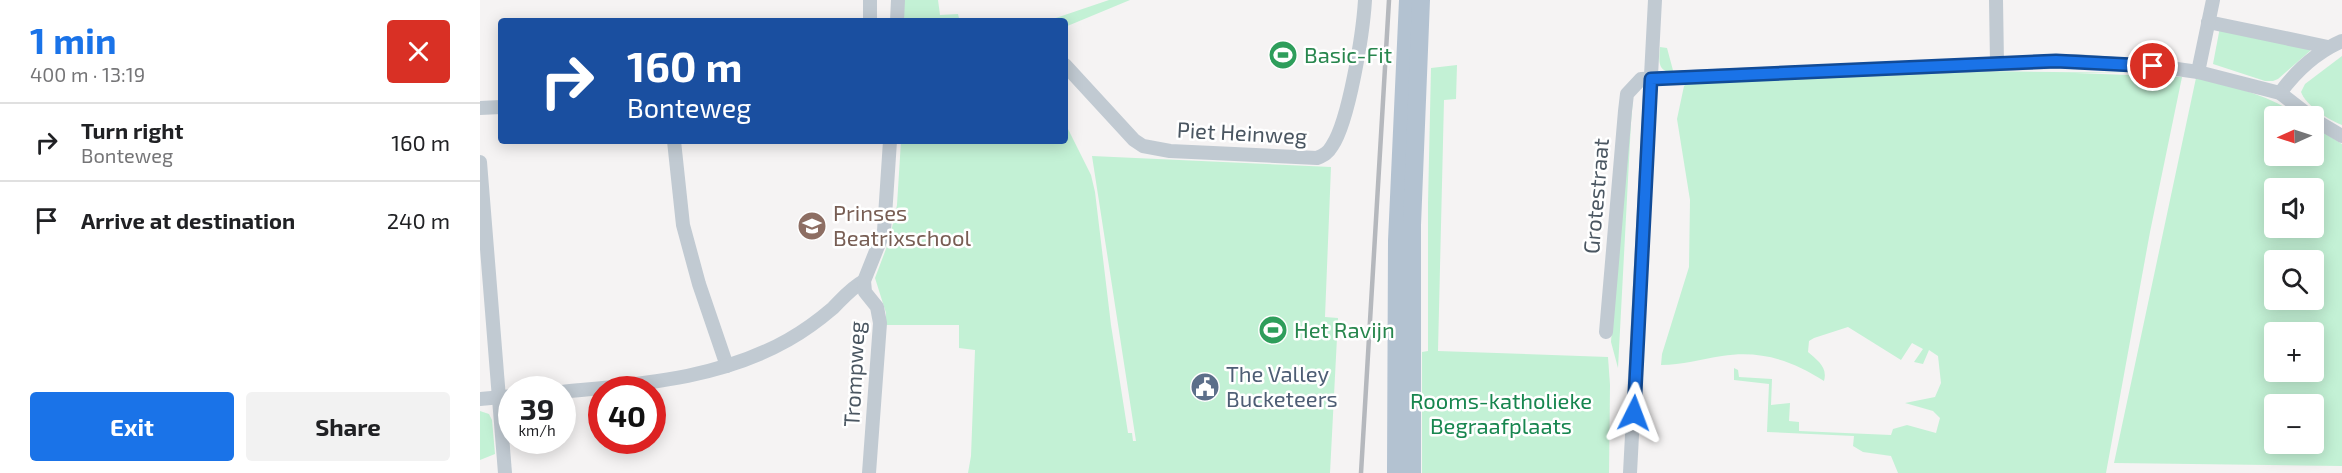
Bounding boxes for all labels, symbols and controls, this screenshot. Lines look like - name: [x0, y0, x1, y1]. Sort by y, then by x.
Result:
- text: 1 min: [30, 18, 117, 61]
- button: close: [387, 20, 450, 83]
- sports icon: Basic-Fit: [1267, 39, 1299, 71]
- text: 160 m: [627, 40, 743, 90]
- pin: [2127, 40, 2178, 91]
- place label: Basic-Fit: [1304, 41, 1392, 67]
- icon: right: [528, 42, 606, 120]
- icon: arrive: [2136, 49, 2169, 82]
- text: 400 m · 13:19: [30, 62, 145, 86]
- text: Bonteweg: [627, 91, 751, 123]
- north arrow: [2264, 106, 2324, 166]
- map controls: [2264, 106, 2324, 454]
- street label: Piet Heinweg: [1176, 116, 1308, 148]
- text: Turn right: [81, 117, 183, 143]
- icon: right: [30, 126, 63, 159]
- text: 160 m: [391, 129, 450, 155]
- street label: Grotestraat: [1577, 137, 1613, 255]
- text: Bonteweg: [81, 143, 173, 167]
- button: sound: [2264, 178, 2324, 238]
- place label: Prinses Beatrixschool: [833, 199, 972, 250]
- icon: arrive: [30, 204, 63, 237]
- text: Arrive at destination: [81, 207, 295, 233]
- text: 240 m: [387, 207, 450, 233]
- school or university icon: Prinses Beatrixschool: [796, 210, 828, 242]
- button: search: [2264, 250, 2324, 310]
- sports icon: Het Ravijn: [1257, 314, 1289, 346]
- place label: Het Ravijn: [1294, 316, 1395, 343]
- street label: Trompweg: [837, 320, 869, 428]
- button: +: [2264, 322, 2324, 382]
- place label: The Valley Bucketeers: [1226, 360, 1338, 411]
- public building icon: The Valley Bucketeers: [1189, 371, 1221, 403]
- speed limit sign: 40: [588, 376, 666, 454]
- position arrow: [1602, 381, 1666, 445]
- park label: Rooms-katholieke Begraafplaats: [1410, 387, 1592, 438]
- text: 39: [520, 390, 554, 426]
- button: Exit: [30, 392, 234, 461]
- button: Share: [246, 392, 450, 461]
- button: −: [2264, 394, 2324, 454]
- text: km/h: [518, 421, 556, 439]

